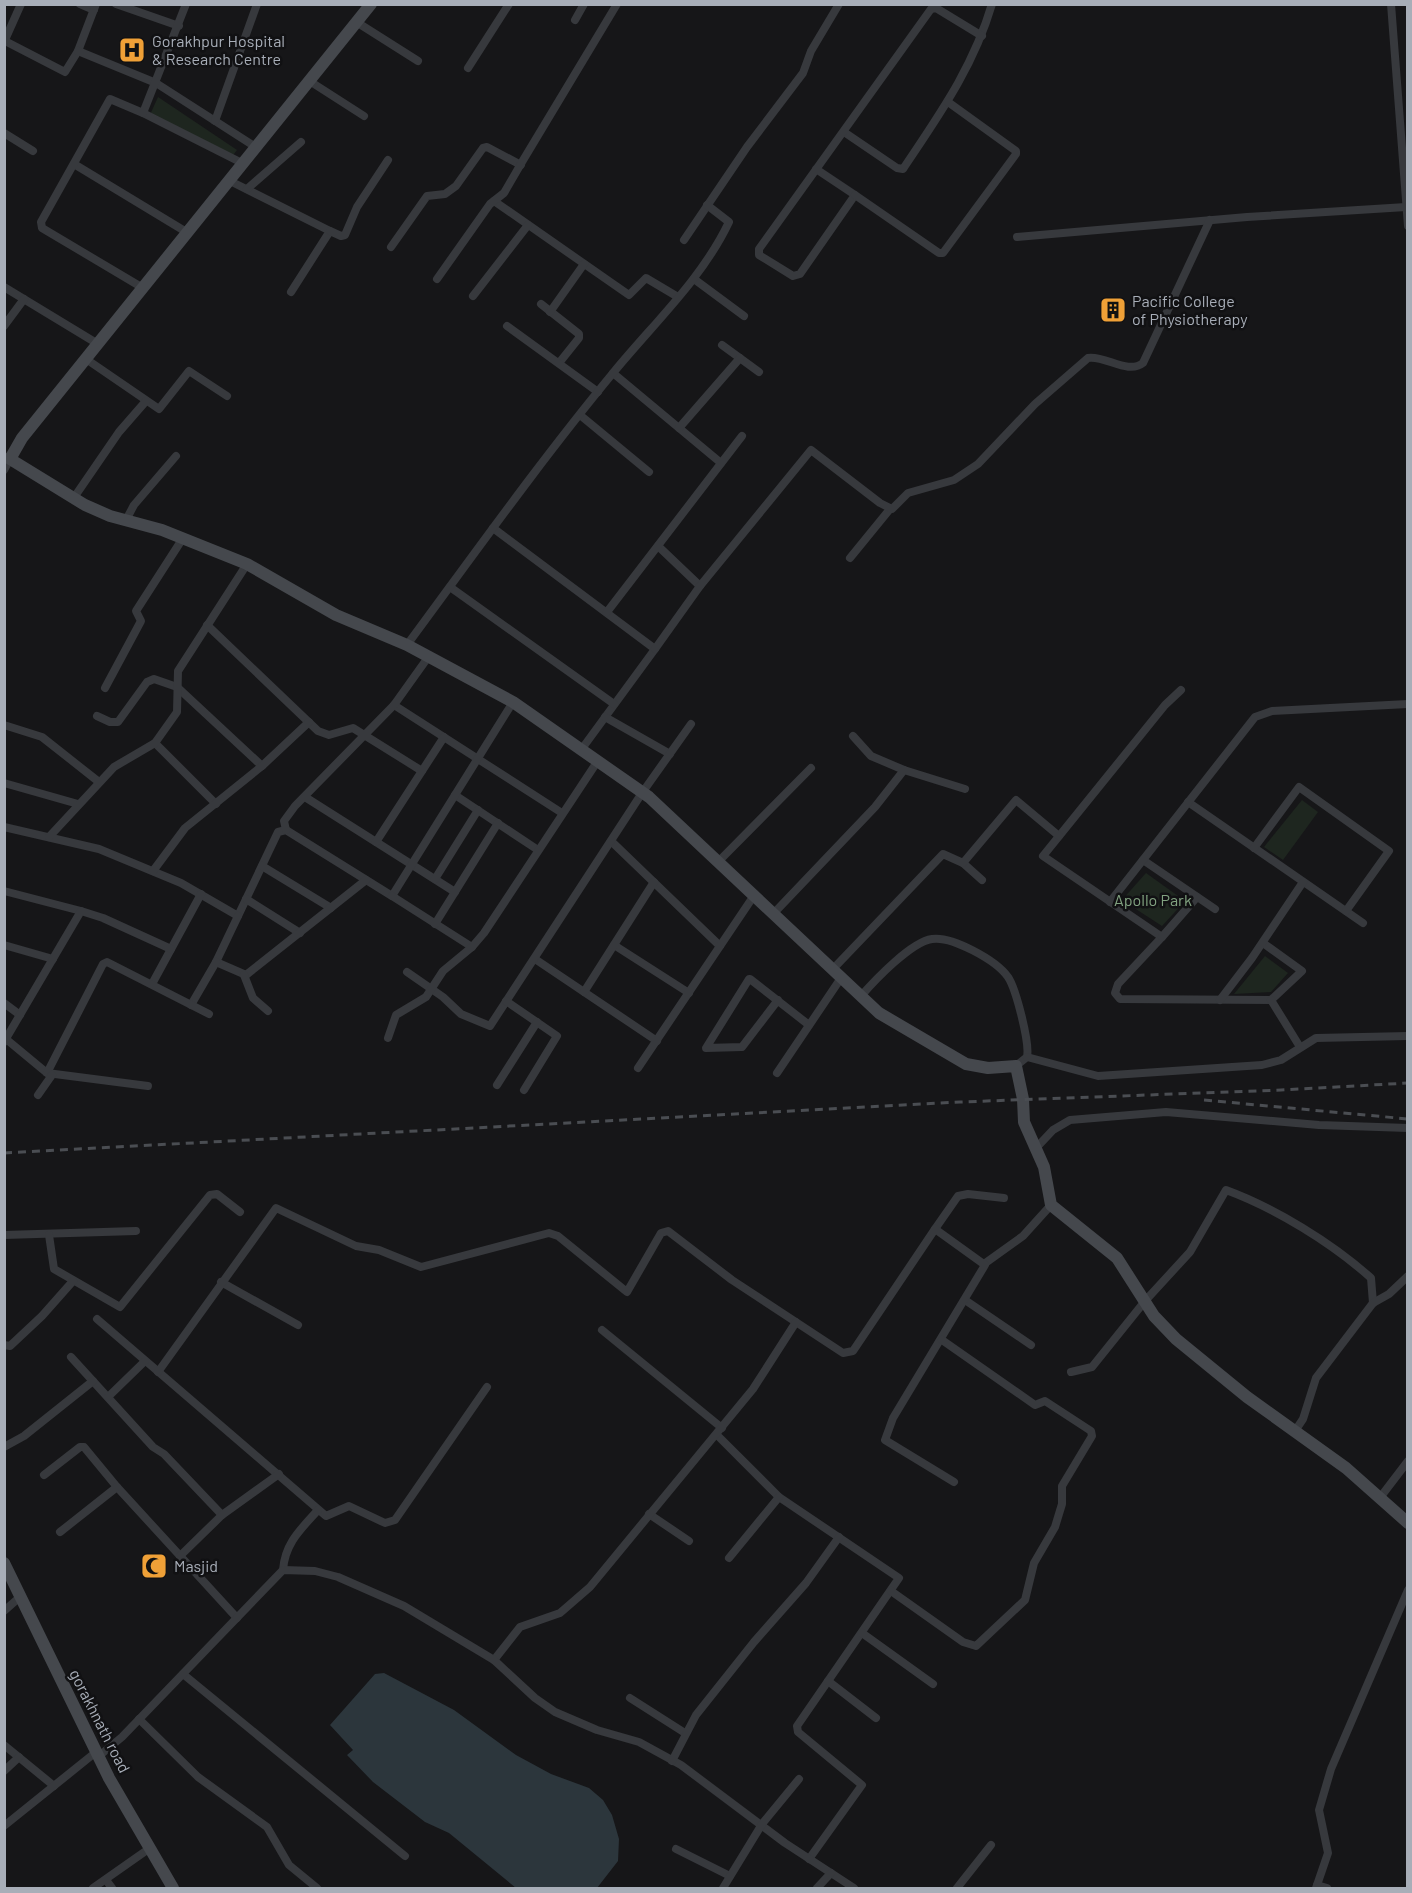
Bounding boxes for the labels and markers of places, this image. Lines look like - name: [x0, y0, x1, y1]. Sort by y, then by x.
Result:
- place label: Gorakhpur Hospital & Research Centre: [152, 31, 285, 68]
- hospital icon: Gorakhpur Hospital & Research Centre: [117, 35, 147, 65]
- place label: Pacific College of Physiotherapy: [1132, 291, 1248, 328]
- building icon: Pacific College of Physiotherapy: [1098, 295, 1128, 325]
- mosque icon: Masjid: [139, 1551, 169, 1581]
- place label: Masjid: [174, 1556, 218, 1575]

